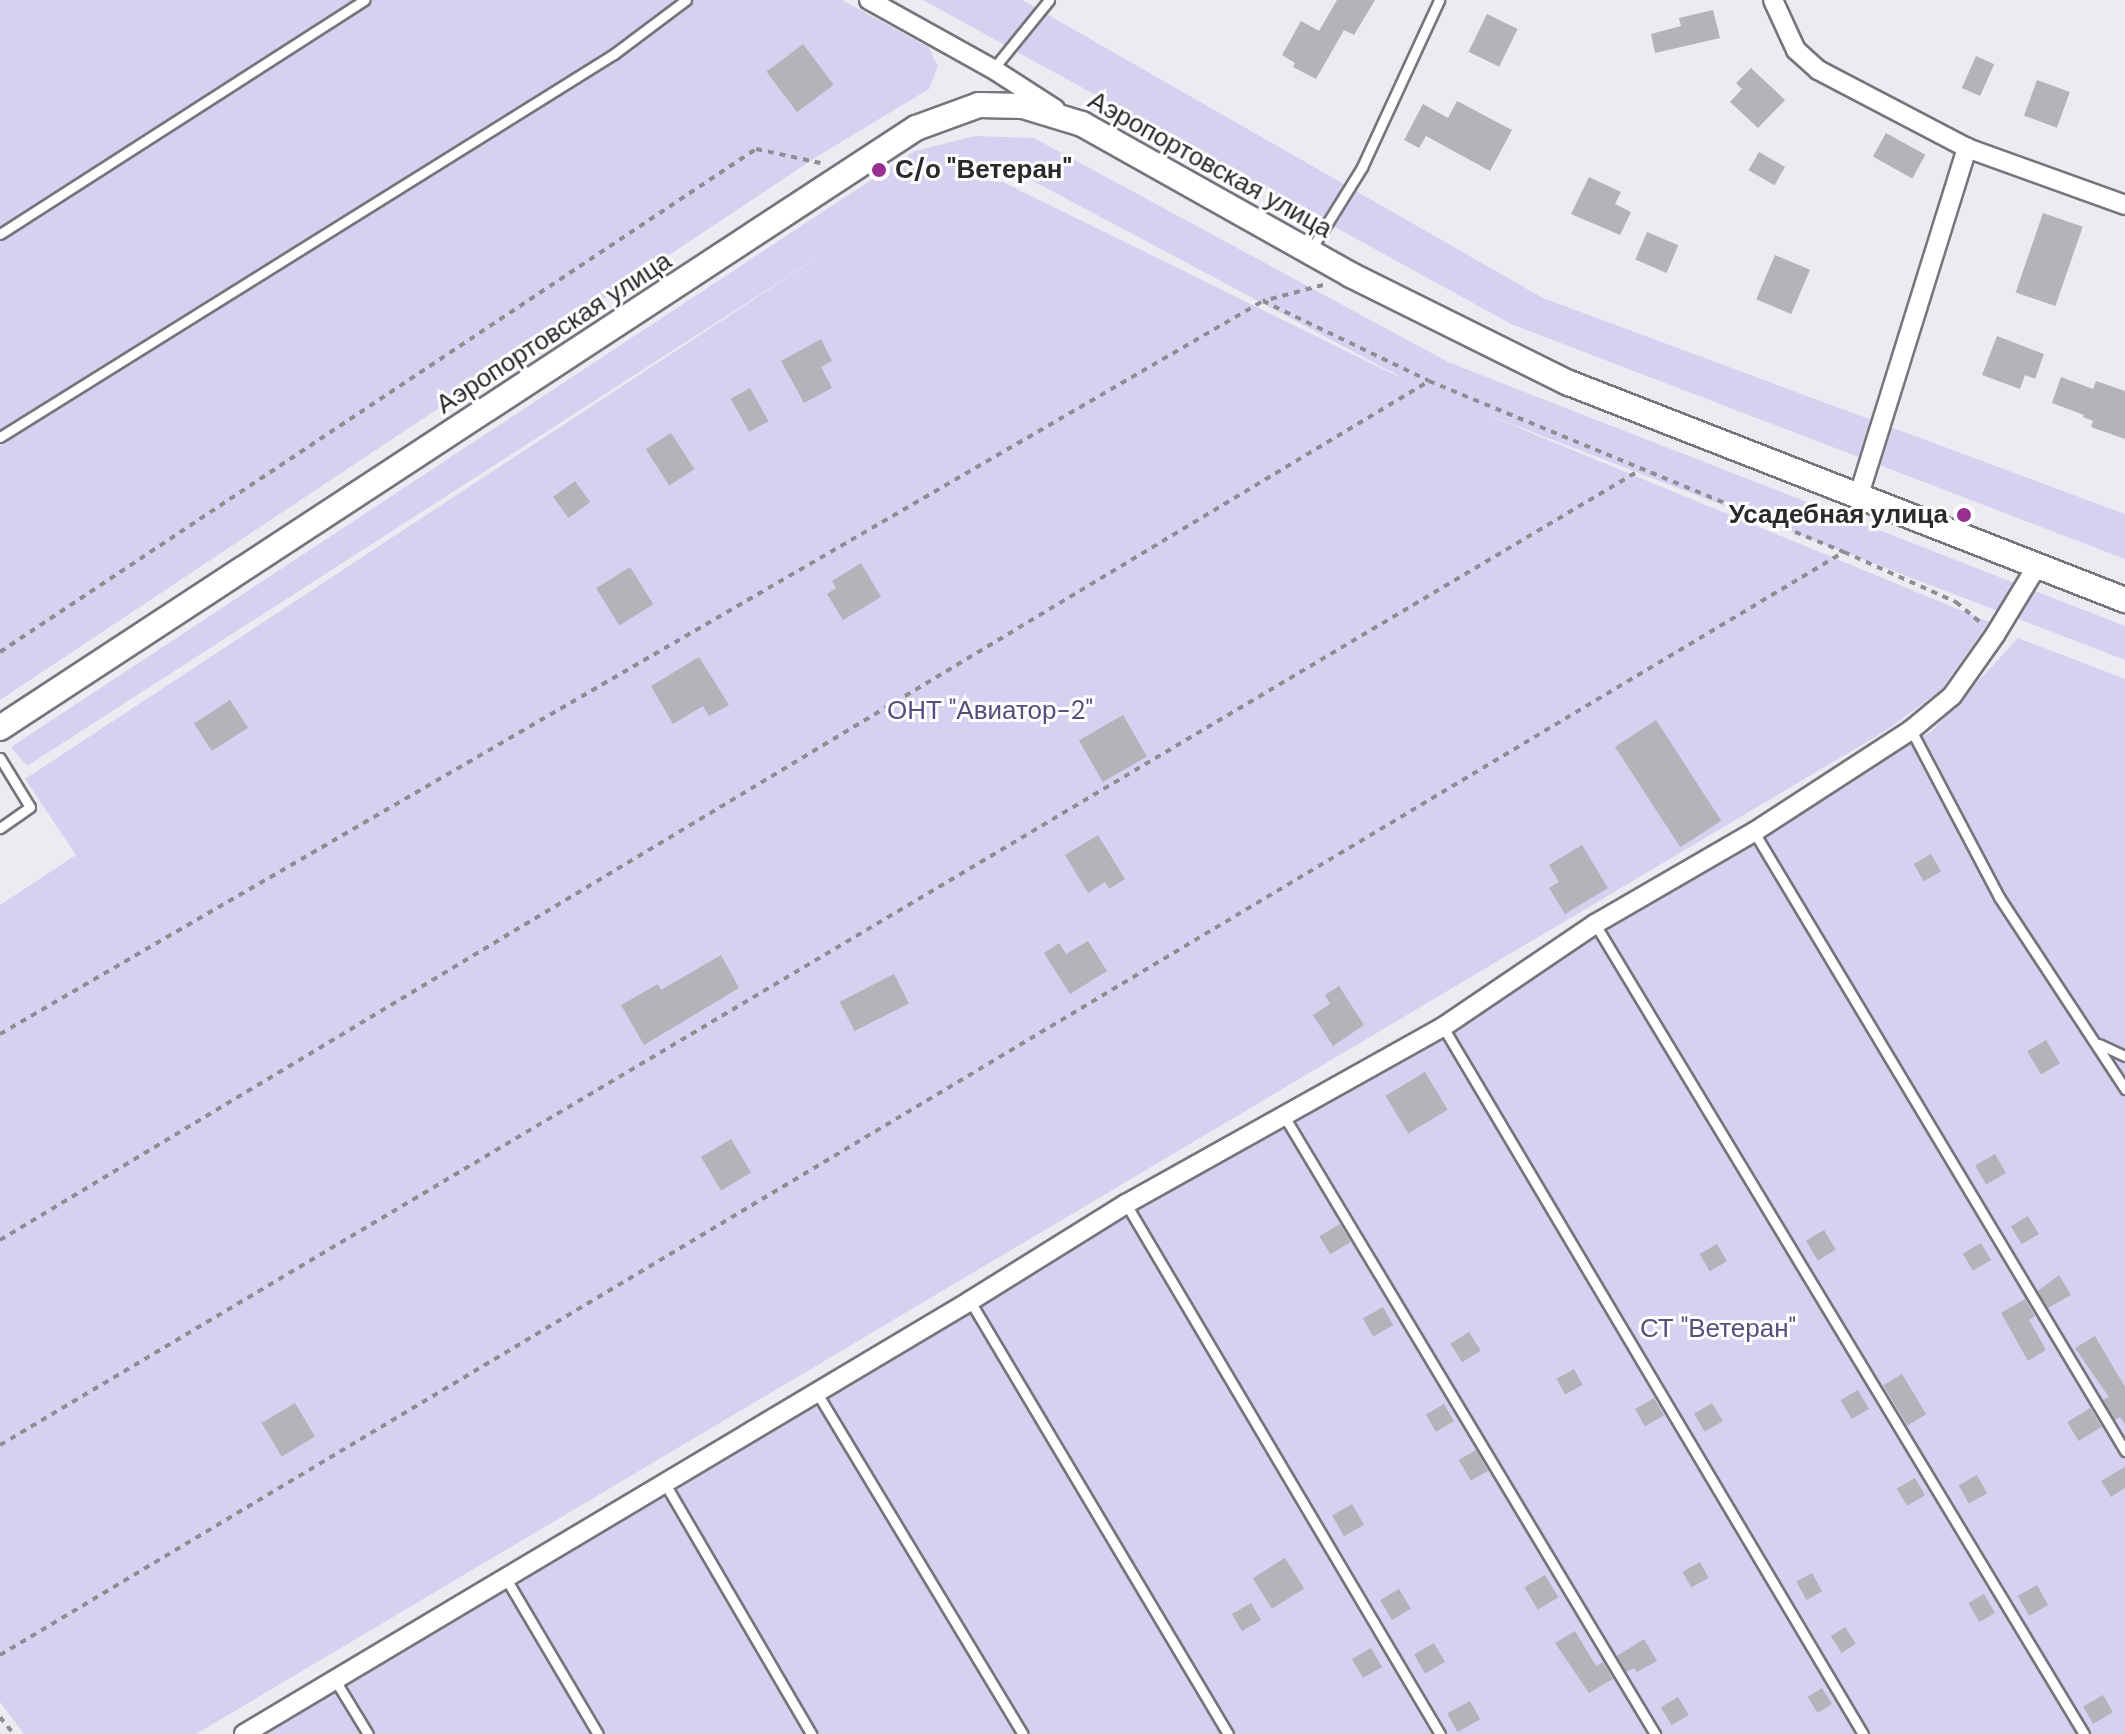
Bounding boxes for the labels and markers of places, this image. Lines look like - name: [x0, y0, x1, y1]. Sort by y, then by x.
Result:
- place label: С/о "Ветеран": [895, 154, 1072, 186]
- marker: С/о "Ветеран": [870, 161, 888, 179]
- place label: Усадебная улица: [1729, 499, 1948, 531]
- marker: Усадебная улица: [1955, 506, 1973, 524]

